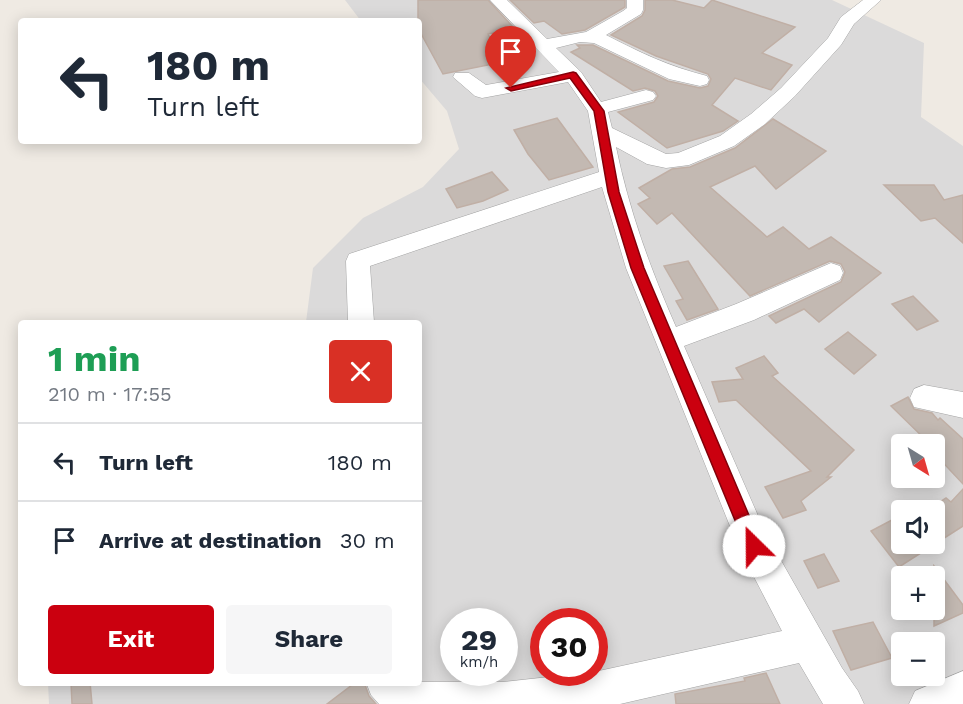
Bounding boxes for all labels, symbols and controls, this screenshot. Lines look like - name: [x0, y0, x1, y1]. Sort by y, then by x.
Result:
- pin: [485, 26, 536, 88]
- icon: arrive: [494, 35, 527, 68]
- text: 180 m: [147, 41, 270, 90]
- icon: left: [48, 42, 126, 120]
- text: Turn left: [147, 91, 259, 123]
- text: 1 min: [48, 338, 140, 380]
- button: close: [329, 340, 392, 403]
- text: 210 m · 17:55: [48, 382, 172, 406]
- north arrow: [891, 434, 945, 488]
- map controls: [891, 434, 945, 686]
- icon: left: [48, 446, 81, 479]
- text: Turn left: [99, 450, 193, 475]
- text: 180 m: [328, 450, 392, 475]
- button: sound: [891, 500, 945, 554]
- position arrow: [722, 514, 786, 578]
- icon: arrive: [48, 524, 81, 557]
- text: Arrive at destination: [99, 528, 322, 553]
- text: 30 m: [340, 528, 395, 553]
- button: +: [891, 566, 945, 620]
- button: Exit: [48, 605, 214, 674]
- button: Share: [226, 605, 392, 674]
- speed limit sign: 30: [530, 608, 608, 686]
- text: 29: [461, 622, 497, 657]
- button: −: [891, 632, 945, 686]
- text: km/h: [460, 653, 498, 671]

